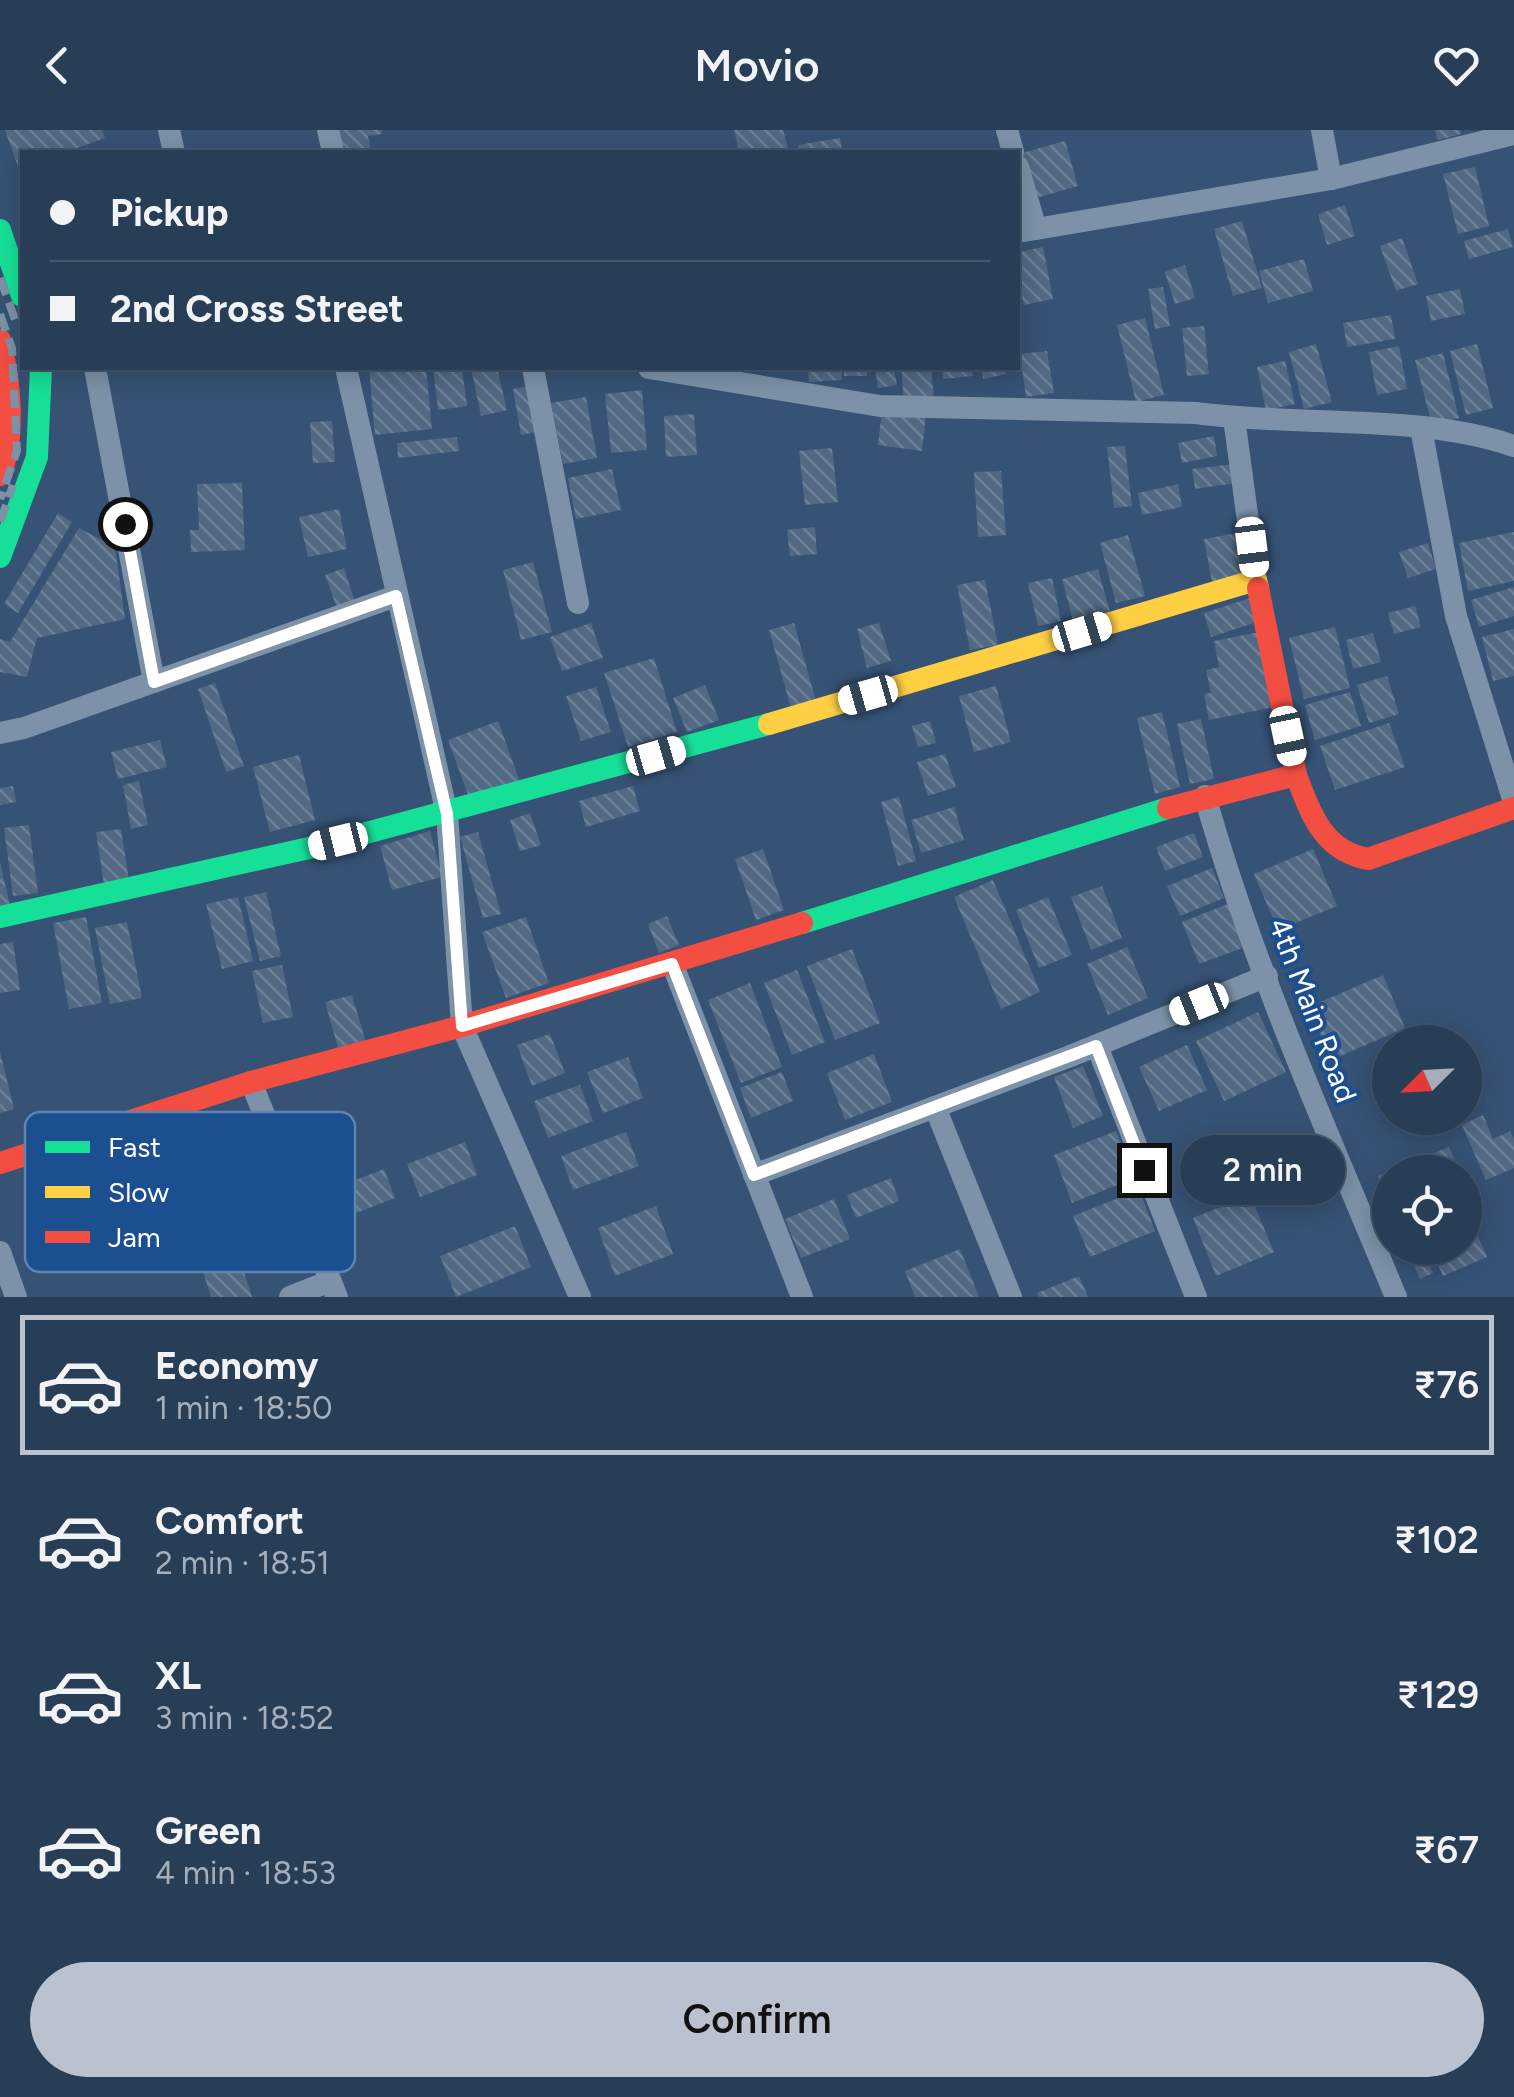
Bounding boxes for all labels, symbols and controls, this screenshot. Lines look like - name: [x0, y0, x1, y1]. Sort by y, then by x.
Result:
- icon: back: [30, 38, 85, 93]
- text: Movio: [694, 38, 820, 92]
- icon: heart: [1429, 38, 1484, 93]
- text: Pickup: [110, 190, 228, 236]
- text: 2nd Cross Street: [110, 286, 404, 332]
- route start: [103, 502, 148, 547]
- car: [1233, 515, 1271, 579]
- car: [1049, 609, 1115, 655]
- car: [835, 672, 901, 718]
- car: [1267, 704, 1309, 768]
- car: [623, 733, 689, 779]
- car: [305, 819, 371, 863]
- street label: 4th Main Road: [1261, 912, 1365, 1108]
- car: [1166, 979, 1232, 1029]
- north arrow: [1372, 1025, 1482, 1135]
- map controls: [1372, 1025, 1482, 1265]
- legend: [25, 1112, 355, 1272]
- text: Fast: [108, 1130, 161, 1164]
- callout: 2 min: [1179, 1135, 1344, 1205]
- route end: [1122, 1148, 1167, 1193]
- text: 2 min: [1223, 1151, 1302, 1189]
- button: locate: [1372, 1155, 1482, 1265]
- text: Slow: [108, 1175, 169, 1209]
- text: Jam: [108, 1220, 161, 1254]
- icon: car: [35, 1340, 125, 1430]
- text: Economy: [155, 1343, 318, 1389]
- text: ₹76: [1413, 1362, 1479, 1408]
- text: 1 min · 18:50: [155, 1389, 332, 1427]
- icon: car: [35, 1495, 125, 1585]
- text: Comfort: [155, 1498, 304, 1544]
- text: ₹102: [1394, 1517, 1479, 1563]
- text: 2 min · 18:51: [155, 1544, 330, 1582]
- icon: car: [35, 1650, 125, 1740]
- text: XL: [155, 1653, 201, 1699]
- text: ₹129: [1396, 1672, 1479, 1718]
- text: 3 min · 18:52: [155, 1699, 334, 1737]
- icon: car: [35, 1805, 125, 1895]
- text: Green: [155, 1808, 261, 1854]
- text: ₹67: [1413, 1827, 1479, 1873]
- text: 4 min · 18:53: [155, 1854, 336, 1892]
- button: Confirm: [30, 1962, 1484, 2077]

